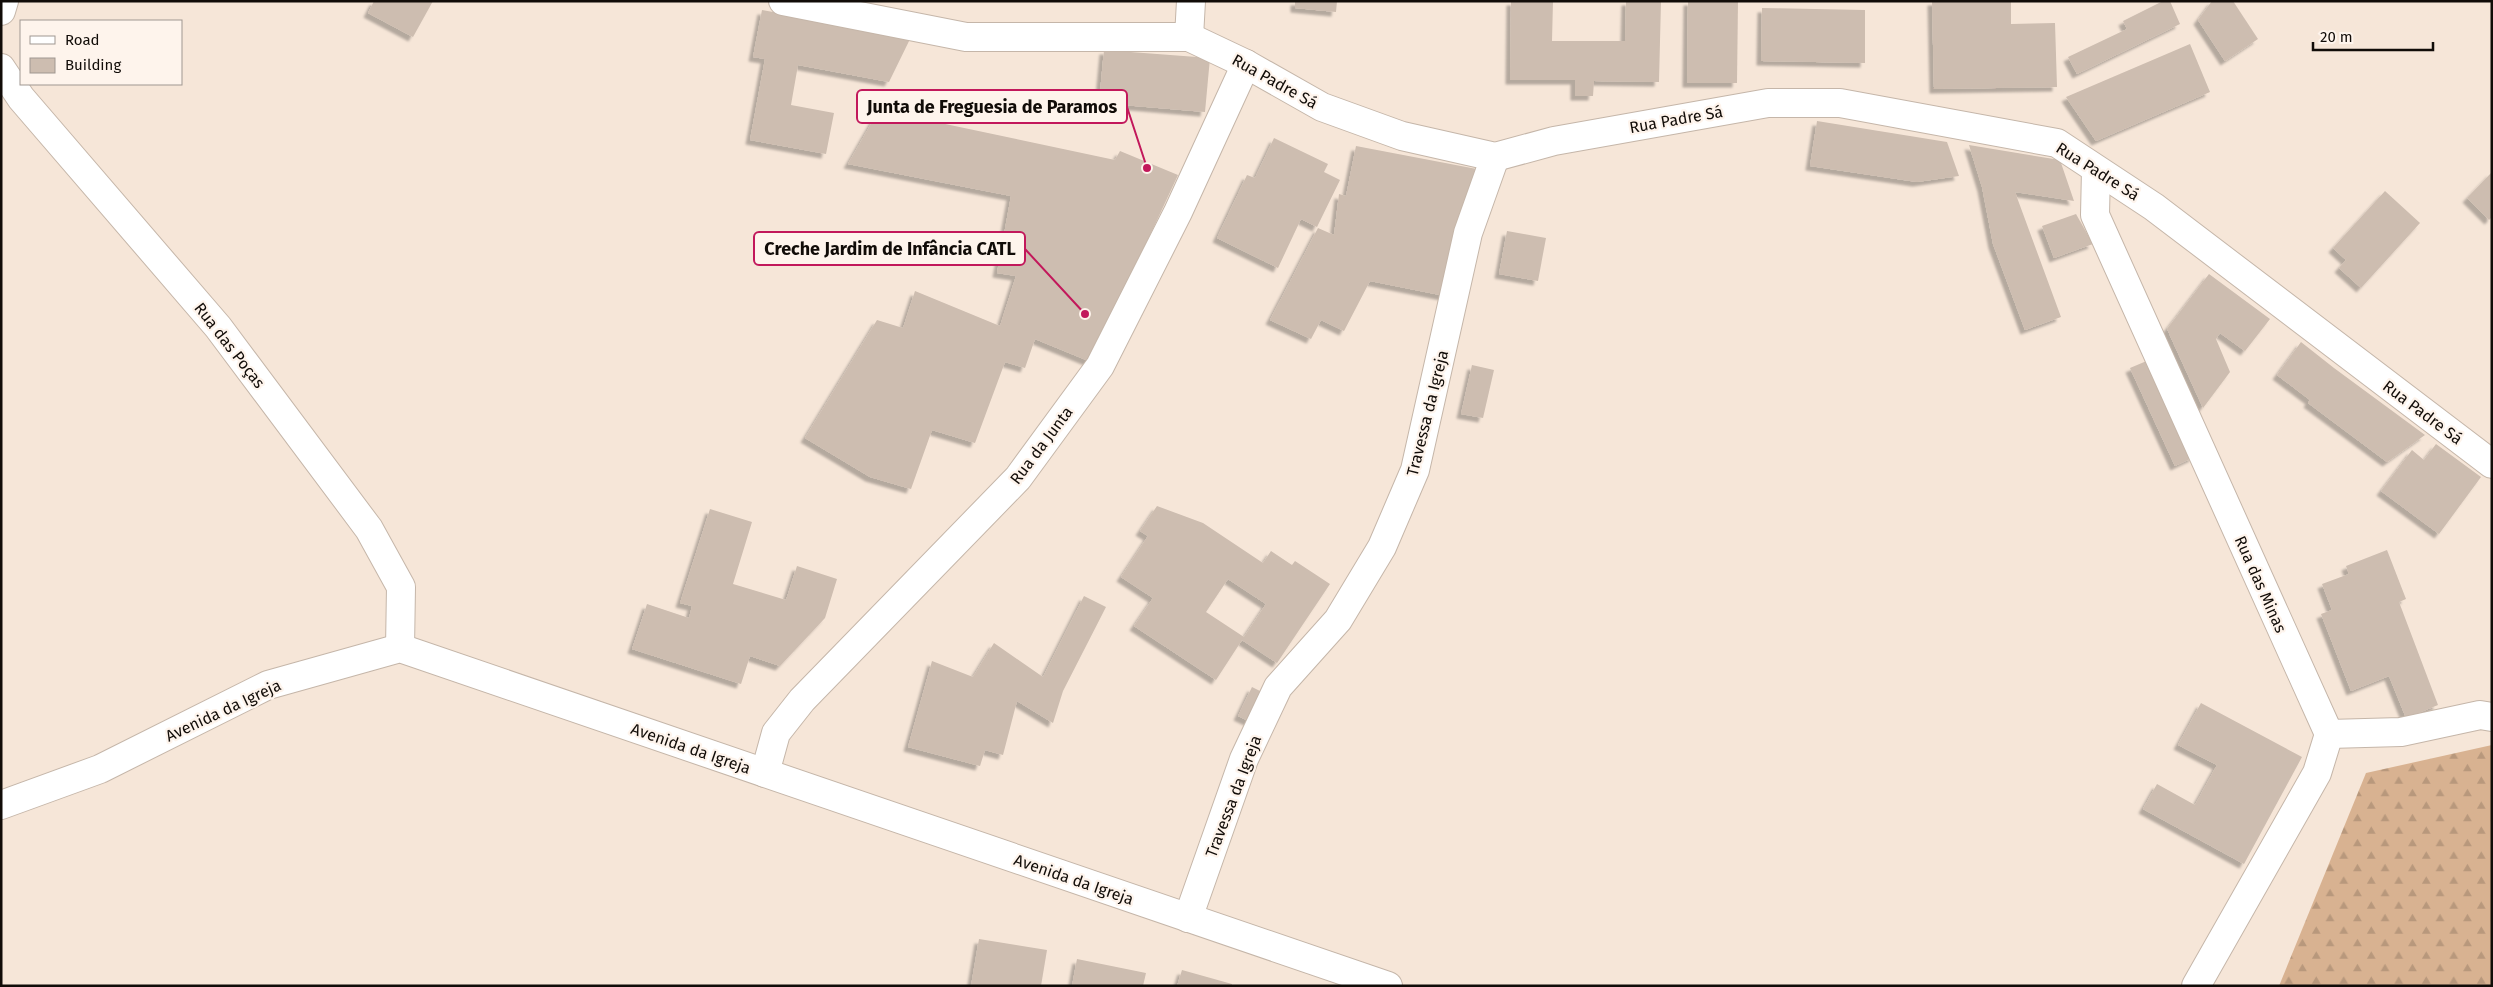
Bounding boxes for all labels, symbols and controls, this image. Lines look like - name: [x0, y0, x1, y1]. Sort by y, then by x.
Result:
- legend: [20, 20, 182, 85]
- scale bar: [2313, 20, 2433, 52]
- text: 20 m: [2320, 28, 2353, 46]
- text: Road: [65, 31, 100, 49]
- street label: Rua Padre Sá: [1229, 50, 1321, 113]
- text: Building: [65, 56, 121, 74]
- callout: Junta de Freguesia de Paramos: [857, 90, 1127, 123]
- text: Junta de Freguesia de Paramos: [866, 96, 1118, 118]
- street label: Rua Padre Sá: [1628, 102, 1724, 137]
- street label: Rua Padre Sá: [2053, 138, 2143, 205]
- callout: Creche Jardim de Infância CATL: [754, 232, 1025, 265]
- text: Creche Jardim de Infância CATL: [764, 238, 1016, 260]
- street label: Rua das Poças: [189, 299, 269, 393]
- street label: Travessa da Igreja: [1403, 348, 1452, 478]
- street label: Rua Padre Sá: [2379, 376, 2466, 448]
- street label: Rua da Junta: [1006, 403, 1077, 488]
- street label: Rua das Minas: [2231, 533, 2290, 636]
- street label: Avenida da Igreja: [162, 675, 284, 746]
- street label: Avenida da Igreja: [629, 719, 753, 778]
- street label: Travessa da Igreja: [1201, 733, 1265, 860]
- street label: Avenida da Igreja: [1012, 850, 1136, 909]

